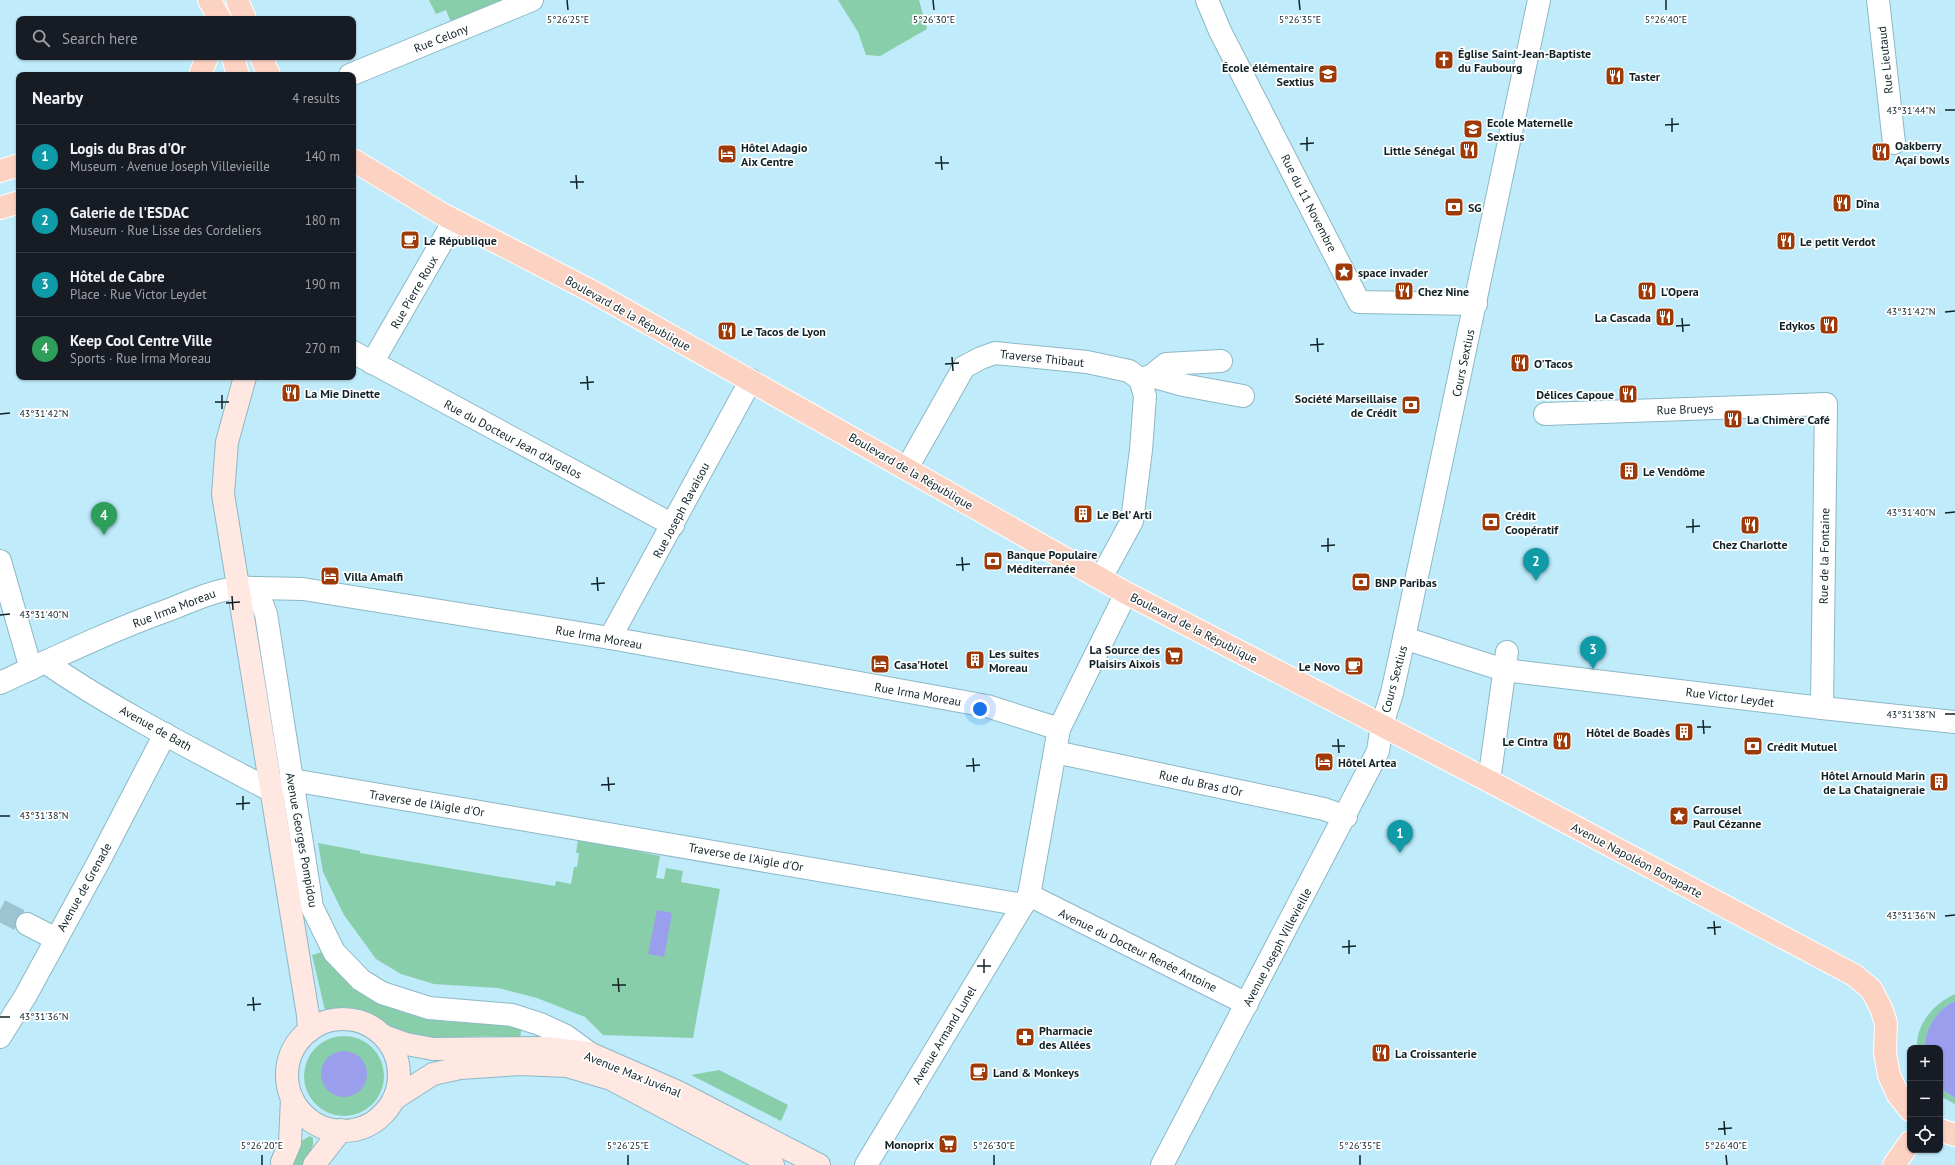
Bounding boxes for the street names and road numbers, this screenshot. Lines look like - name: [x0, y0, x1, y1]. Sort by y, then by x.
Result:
- street label: Rue Celony: [412, 20, 471, 56]
- street label: Rue Lieutaud: [1874, 26, 1896, 94]
- street label: Rue du 11 Novembre: [1278, 152, 1340, 254]
- street label: Rue Pierre Roux: [387, 253, 441, 331]
- street label: Boulevard de la République: [563, 272, 693, 354]
- street label: Cours Sextius: [1449, 328, 1477, 398]
- street label: Traverse Thibaut: [999, 346, 1085, 370]
- street label: Rue du Docteur Jean d'Argelos: [442, 396, 584, 482]
- street label: Rue Brueys: [1656, 401, 1714, 417]
- street label: Boulevard de la République: [846, 429, 976, 513]
- street label: Rue Joseph Ravaisou: [649, 460, 713, 560]
- street label: Rue de la Fontaine: [1816, 508, 1832, 604]
- street label: Rue Irma Moreau: [130, 585, 218, 631]
- street label: Boulevard de la République: [1128, 589, 1260, 667]
- street label: Rue Irma Moreau: [554, 622, 644, 652]
- street label: Cours Sextius: [1378, 644, 1410, 714]
- street label: Rue Irma Moreau: [873, 679, 963, 709]
- street label: Rue Victor Leydet: [1685, 684, 1775, 710]
- street label: Avenue de Bath: [117, 702, 195, 754]
- street label: Rue du Bras d'Or: [1158, 767, 1244, 799]
- street label: Avenue Georges Pompidou: [283, 771, 321, 909]
- street label: Traverse de l'Aigle d'Or: [368, 786, 486, 820]
- street label: Avenue Napoléon Bonaparte: [1569, 819, 1705, 901]
- street label: Avenue de Grenade: [53, 840, 115, 934]
- street label: Traverse de l'Aigle d'Or: [687, 840, 805, 874]
- street label: Avenue Joseph Villevieille: [1239, 885, 1315, 1009]
- street label: Avenue du Docteur Renée Antoine: [1056, 905, 1220, 995]
- street label: Avenue Armand Lunel: [909, 983, 980, 1087]
- street label: Avenue Max Juvénal: [582, 1048, 684, 1100]

